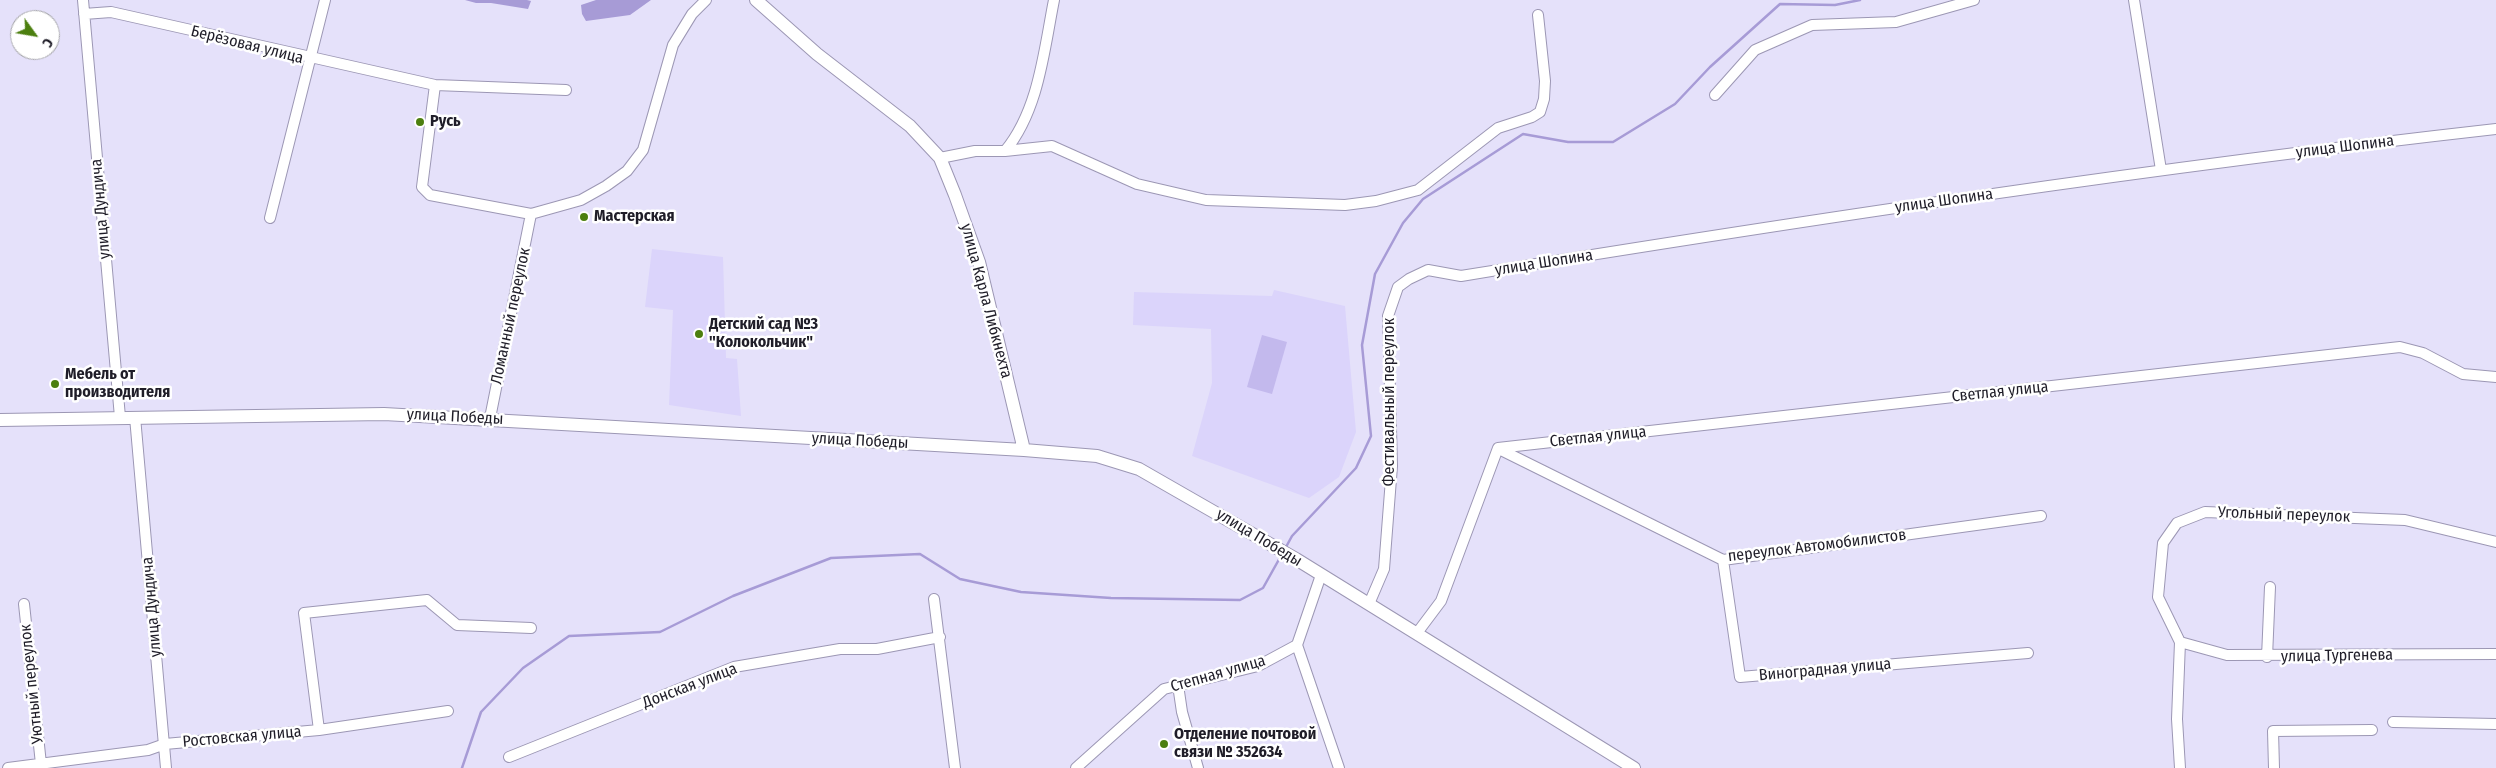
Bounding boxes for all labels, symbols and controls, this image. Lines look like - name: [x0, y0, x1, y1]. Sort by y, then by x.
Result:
- north arrow: [10, 10, 60, 60]
- street label: Берёзовая улица: [189, 22, 305, 68]
- text: С: [38, 35, 56, 50]
- place label: Русь: [430, 112, 461, 132]
- marker: Русь: [414, 116, 426, 128]
- street label: улица Шопина: [2295, 131, 2395, 163]
- street label: улица Дундича: [87, 158, 115, 260]
- street label: улица Шопина: [1894, 185, 1994, 217]
- place label: Мастерская: [594, 207, 675, 227]
- marker: Мастерская: [578, 211, 590, 223]
- street label: улица Карла Либкнехта: [956, 222, 1016, 380]
- street label: Ломанный переулок: [487, 246, 535, 386]
- street label: улица Шопина: [1494, 246, 1594, 280]
- place label: Детский сад №3 "Колокольчик": [709, 315, 818, 353]
- street label: Фестивальный переулок: [1380, 318, 1400, 486]
- marker: Детский сад №3 "Колокольчик": [693, 328, 705, 340]
- place label: Мебель от производителя: [65, 365, 170, 403]
- street label: Светлая улица: [1951, 377, 2049, 407]
- marker: Мебель от производителя: [49, 378, 61, 390]
- street label: улица Победы: [406, 405, 504, 429]
- street label: Светлая улица: [1549, 422, 1647, 452]
- street label: улица Победы: [811, 429, 909, 453]
- street label: Угольный переулок: [2218, 503, 2350, 527]
- street label: улица Победы: [1213, 505, 1305, 571]
- street label: переулок Автомобилистов: [1727, 526, 1907, 566]
- street label: улица Дундича: [138, 556, 166, 658]
- street label: Уютный переулок: [16, 623, 48, 745]
- street label: улица Тургенева: [2281, 645, 2393, 667]
- street label: Степная улица: [1168, 651, 1268, 697]
- street label: Виноградная улица: [1758, 655, 1892, 685]
- street label: Донская улица: [640, 659, 740, 713]
- street label: Ростовская улица: [182, 722, 302, 752]
- place label: Отделение почтовой связи № 352634: [1174, 725, 1316, 763]
- marker: Отделение почтовой связи № 352634: [1158, 738, 1170, 750]

